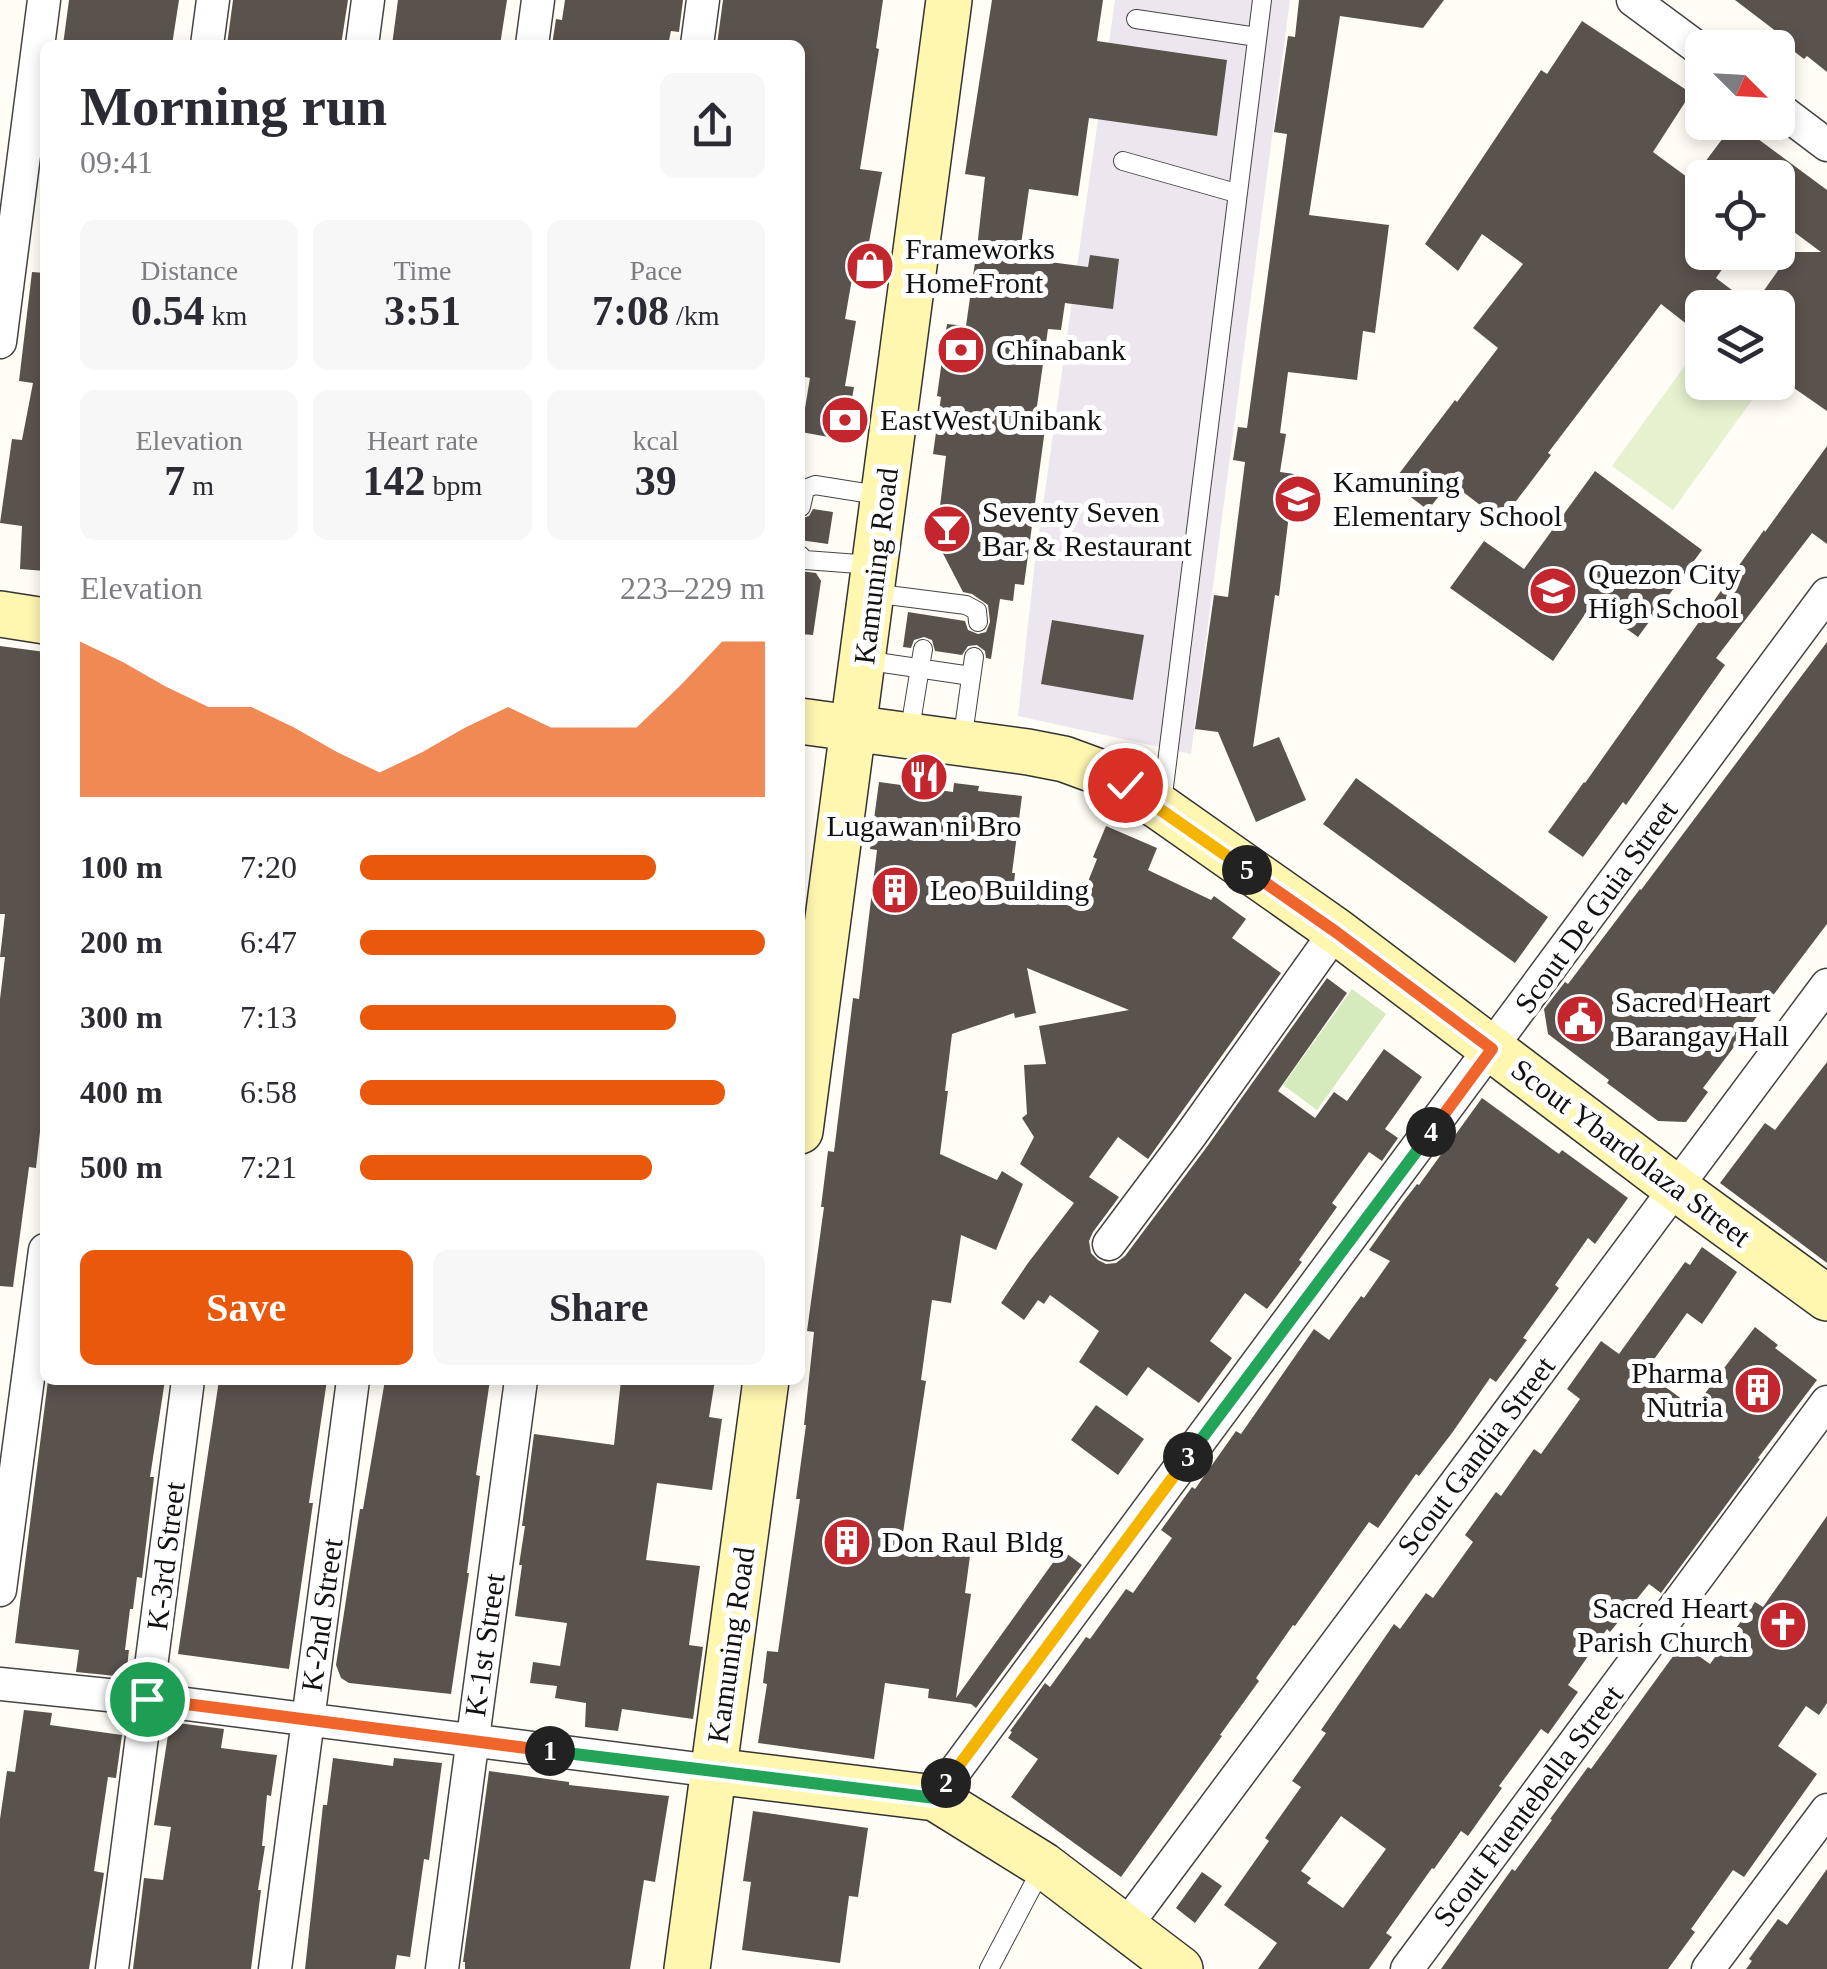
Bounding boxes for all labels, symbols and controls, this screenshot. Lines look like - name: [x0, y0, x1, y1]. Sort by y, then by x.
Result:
- north arrow: [1685, 30, 1795, 140]
- map controls: [1685, 30, 1795, 400]
- button: share: [660, 73, 765, 178]
- text: Morning run: [80, 76, 387, 137]
- text: 09:41: [80, 144, 153, 180]
- button: locate: [1685, 160, 1795, 270]
- place label: Frameworks HomeFront: [905, 232, 1055, 299]
- shop icon: Frameworks HomeFront: [844, 240, 896, 292]
- text: Distance: [140, 255, 238, 286]
- text: Time: [393, 255, 452, 286]
- text: Pace: [629, 255, 682, 286]
- text: 0.54: [131, 288, 205, 334]
- text: 3:51: [384, 288, 461, 334]
- text: 7:08: [592, 288, 669, 334]
- button: layers: [1685, 290, 1795, 400]
- text: km: [205, 300, 247, 331]
- text: /km: [669, 300, 720, 331]
- bank icon: Chinabank: [935, 324, 987, 376]
- place label: Chinabank: [996, 333, 1126, 366]
- bank icon: EastWest Unibank: [819, 394, 871, 446]
- place label: EastWest Unibank: [880, 403, 1102, 436]
- text: Elevation: [136, 425, 243, 456]
- text: Heart rate: [367, 425, 478, 456]
- text: kcal: [633, 425, 679, 456]
- text: 7: [164, 458, 185, 504]
- text: 142: [363, 458, 426, 504]
- text: 39: [635, 458, 677, 504]
- place label: Kamuning Elementary School: [1333, 465, 1562, 532]
- street label: Kamuning Road: [847, 466, 904, 666]
- text: m: [185, 470, 214, 501]
- text: bpm: [426, 470, 482, 501]
- school or university icon: Kamuning Elementary School: [1272, 473, 1324, 525]
- place label: Seventy Seven Bar & Restaurant: [982, 495, 1193, 562]
- bar icon: Seventy Seven Bar & Restaurant: [921, 503, 973, 555]
- place label: Quezon City High School: [1588, 557, 1740, 624]
- school or university icon: Quezon City High School: [1527, 565, 1579, 617]
- text: Elevation: [80, 570, 203, 606]
- text: 223–229 m: [620, 570, 765, 606]
- pin: [1083, 743, 1168, 828]
- restaurant icon: Lugawan ni Bro: [898, 751, 950, 803]
- icon: check: [1098, 758, 1153, 813]
- street label: Scout De Guia Street: [1508, 794, 1684, 1019]
- place label: Lugawan ni Bro: [827, 809, 1021, 842]
- pin: 5: [1222, 845, 1272, 895]
- text: 100 m: [80, 849, 163, 885]
- text: 7:20: [240, 849, 297, 885]
- text: 5: [1240, 854, 1254, 885]
- building icon: Leo Building: [869, 864, 921, 916]
- place label: Leo Building: [930, 873, 1089, 906]
- text: 200 m: [80, 924, 163, 960]
- text: 6:47: [240, 924, 297, 960]
- place label: Sacred Heart Barangay Hall: [1615, 985, 1789, 1052]
- public building icon: Sacred Heart Barangay Hall: [1554, 993, 1606, 1045]
- text: 300 m: [80, 999, 163, 1035]
- text: 7:13: [240, 999, 297, 1035]
- street label: Scout Ybardolaza Street: [1505, 1052, 1758, 1254]
- text: 400 m: [80, 1074, 163, 1110]
- text: 6:58: [240, 1074, 297, 1110]
- pin: 4: [1406, 1107, 1456, 1157]
- text: 4: [1424, 1116, 1438, 1147]
- text: 500 m: [80, 1149, 163, 1185]
- text: 7:21: [240, 1149, 297, 1185]
- button: Save: [80, 1250, 413, 1365]
- button: Share: [433, 1250, 765, 1365]
- street label: Scout Gandia Street: [1390, 1349, 1561, 1561]
- place label: Pharma Nutria: [1631, 1356, 1723, 1423]
- building icon: Pharma Nutria: [1732, 1364, 1784, 1416]
- pin: 3: [1163, 1432, 1213, 1482]
- text: 3: [1181, 1441, 1195, 1472]
- street label: K-3rd Street: [140, 1479, 191, 1632]
- building icon: Don Raul Bldg: [821, 1516, 873, 1568]
- place label: Don Raul Bldg: [882, 1525, 1064, 1558]
- street label: K-2nd Street: [294, 1536, 349, 1694]
- street label: Kamuning Road: [700, 1545, 761, 1745]
- street label: K-1st Street: [458, 1571, 511, 1719]
- place label: Sacred Heart Parish Church: [1577, 1591, 1749, 1658]
- church icon: Sacred Heart Parish Church: [1757, 1599, 1809, 1651]
- pin: [105, 1657, 190, 1742]
- icon: arrive: [120, 1672, 175, 1727]
- street label: Scout Fuentebella Street: [1426, 1678, 1629, 1933]
- pin: 1: [525, 1726, 575, 1776]
- text: 1: [543, 1735, 557, 1766]
- pin: 2: [921, 1758, 971, 1808]
- text: 2: [939, 1767, 953, 1798]

